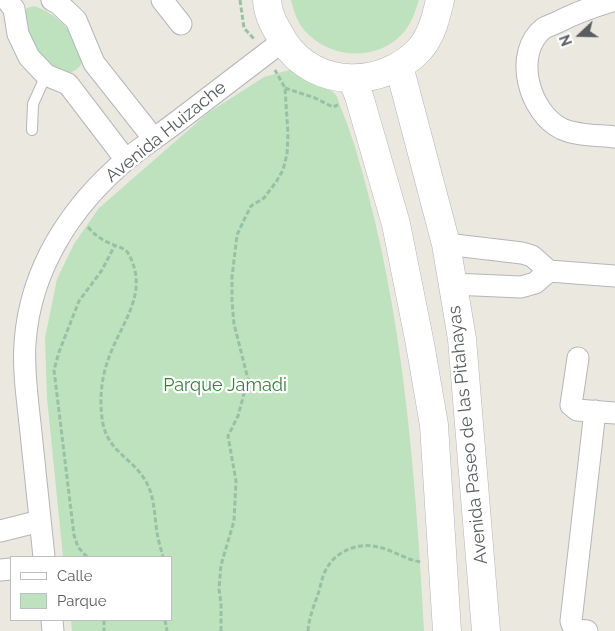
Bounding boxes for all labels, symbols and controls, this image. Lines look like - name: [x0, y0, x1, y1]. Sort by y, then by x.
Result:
- north arrow: [555, 10, 605, 60]
- text: N: [557, 33, 575, 48]
- street label: Avenida Huizache: [101, 77, 231, 187]
- street label: Avenida Paseo de las Pitahayas: [444, 304, 492, 566]
- park label: Parque Jamadi: [163, 375, 287, 397]
- legend: [10, 556, 172, 621]
- text: Calle: [57, 567, 92, 585]
- text: Parque: [57, 592, 106, 610]

